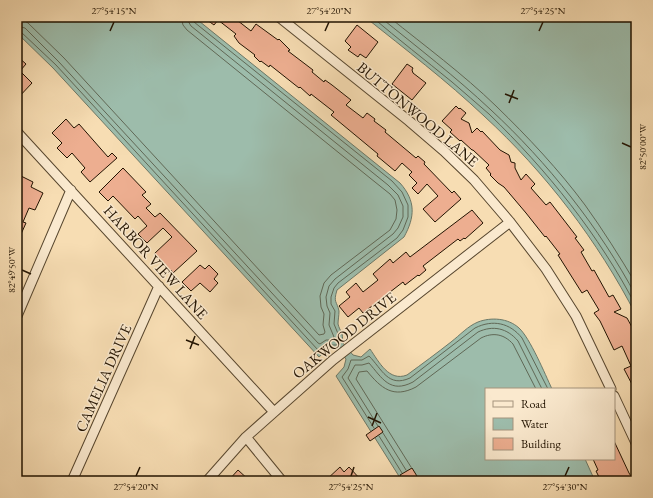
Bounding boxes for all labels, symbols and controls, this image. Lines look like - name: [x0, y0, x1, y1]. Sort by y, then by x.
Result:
- text: 27°54'15"N: [92, 4, 137, 17]
- text: 27°54'20"N: [307, 4, 352, 17]
- text: 27°54'25"N: [521, 4, 566, 17]
- street label: BUTTONWOOD LANE: [353, 58, 483, 171]
- text: 82°50'00"W: [636, 123, 649, 170]
- street label: HARBOR VIEW LANE: [100, 201, 213, 323]
- text: 82°49'50"W: [5, 246, 18, 293]
- street label: OAKWOOD DRIVE: [288, 287, 400, 383]
- street label: CAMELIA DRIVE: [71, 321, 135, 435]
- legend: [485, 388, 615, 460]
- text: Road: [521, 396, 547, 412]
- text: Water: [521, 416, 548, 432]
- text: Building: [521, 436, 562, 452]
- text: 27°54'20"N: [114, 480, 159, 493]
- text: 27°54'25"N: [329, 480, 374, 493]
- text: 27°54'30"N: [543, 480, 588, 493]

